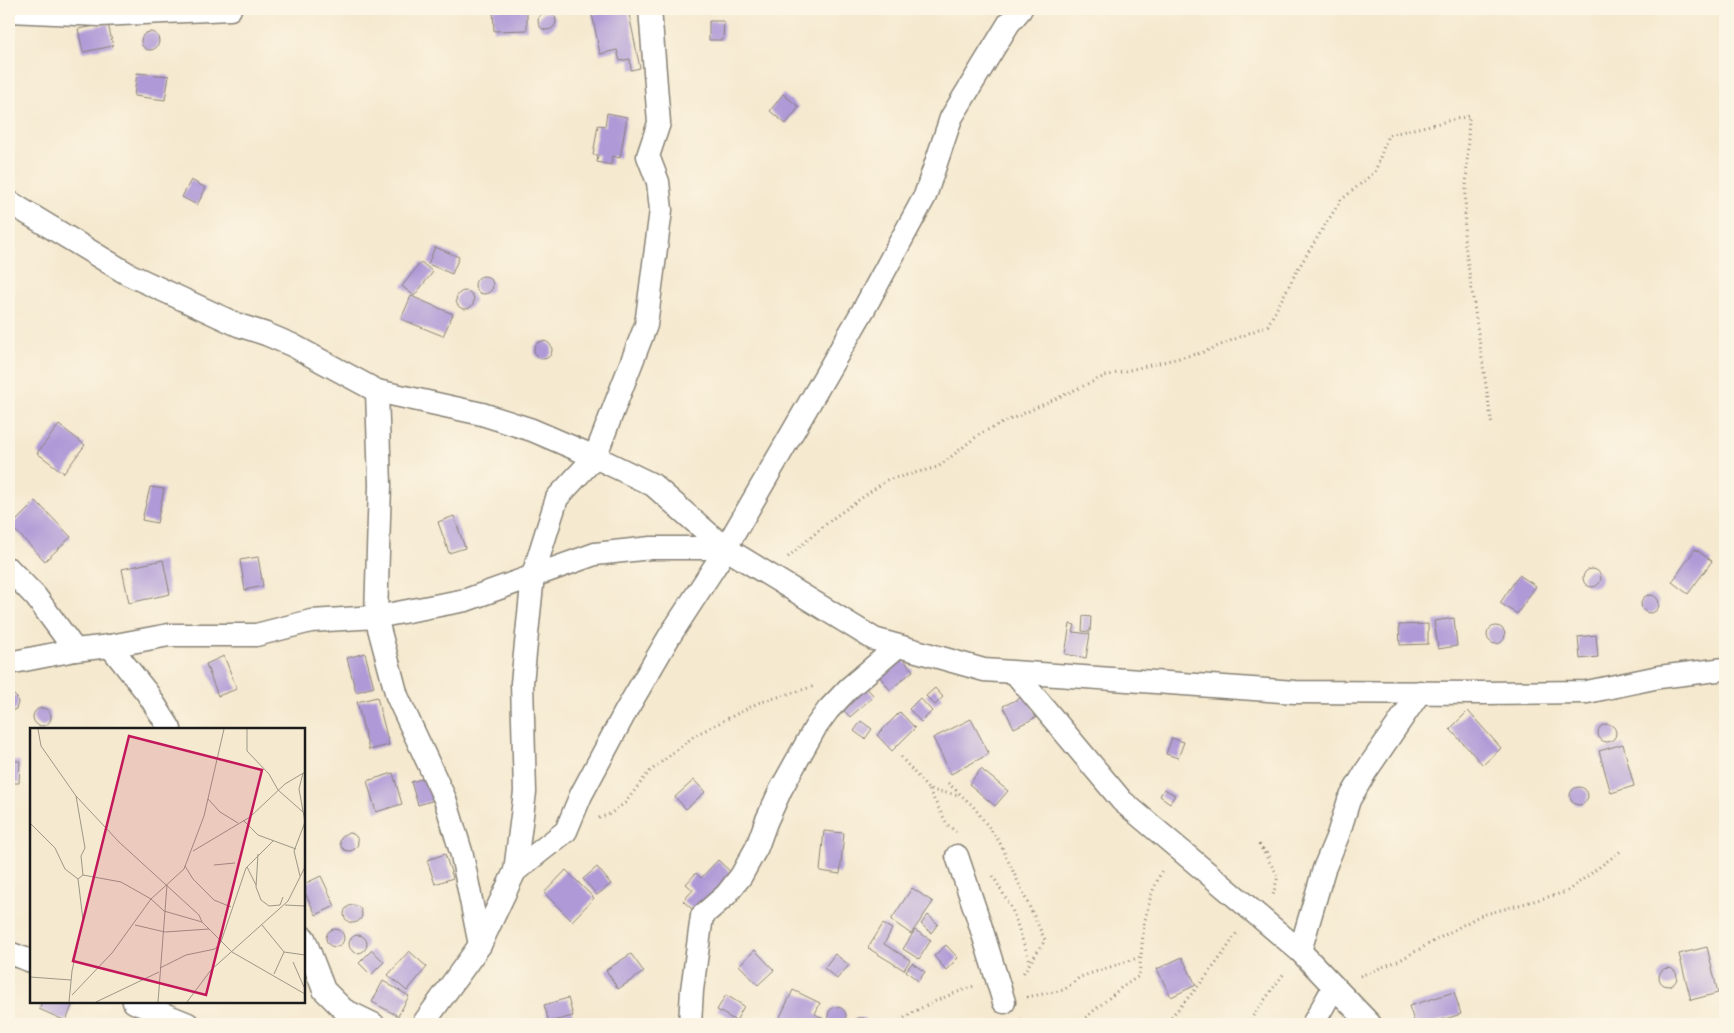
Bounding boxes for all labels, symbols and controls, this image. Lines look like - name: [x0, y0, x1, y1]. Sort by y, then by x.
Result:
- inset map: [30, 728, 305, 1003]

